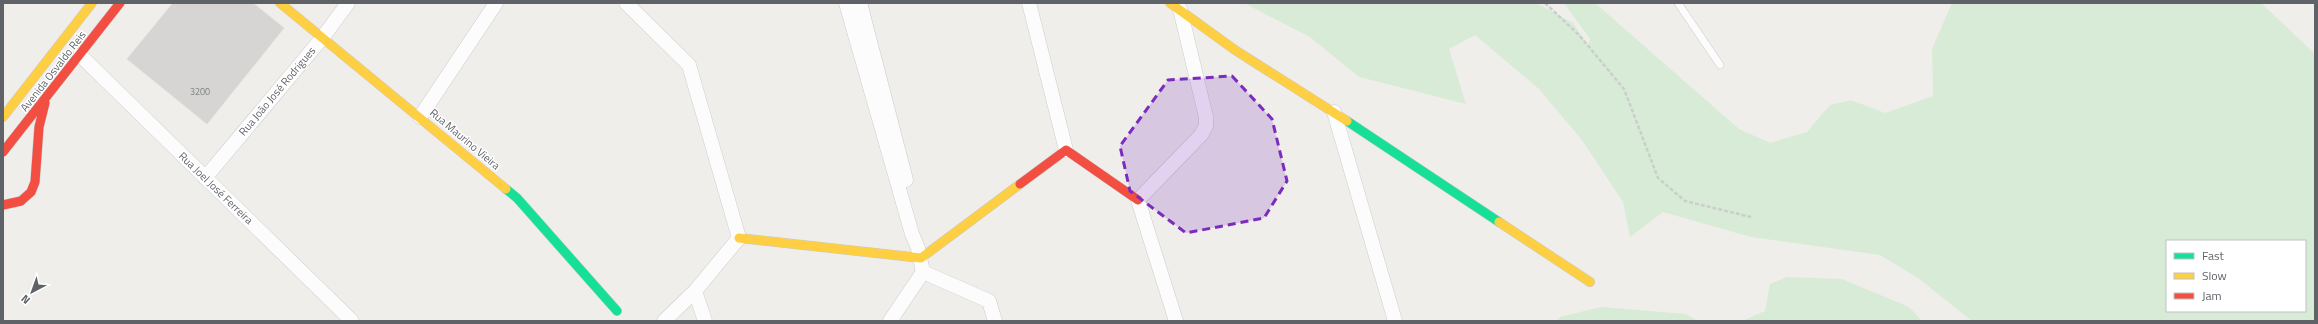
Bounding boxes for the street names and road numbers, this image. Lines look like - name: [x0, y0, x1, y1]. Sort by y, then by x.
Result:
- street label: Avenida Osvaldo Reis: [16, 27, 90, 115]
- street label: Rua João José Rodrigues: [235, 43, 319, 139]
- street label: Rua Maurino Vieira: [426, 105, 504, 174]
- street label: Rua Joel José Ferreira: [175, 148, 257, 228]

